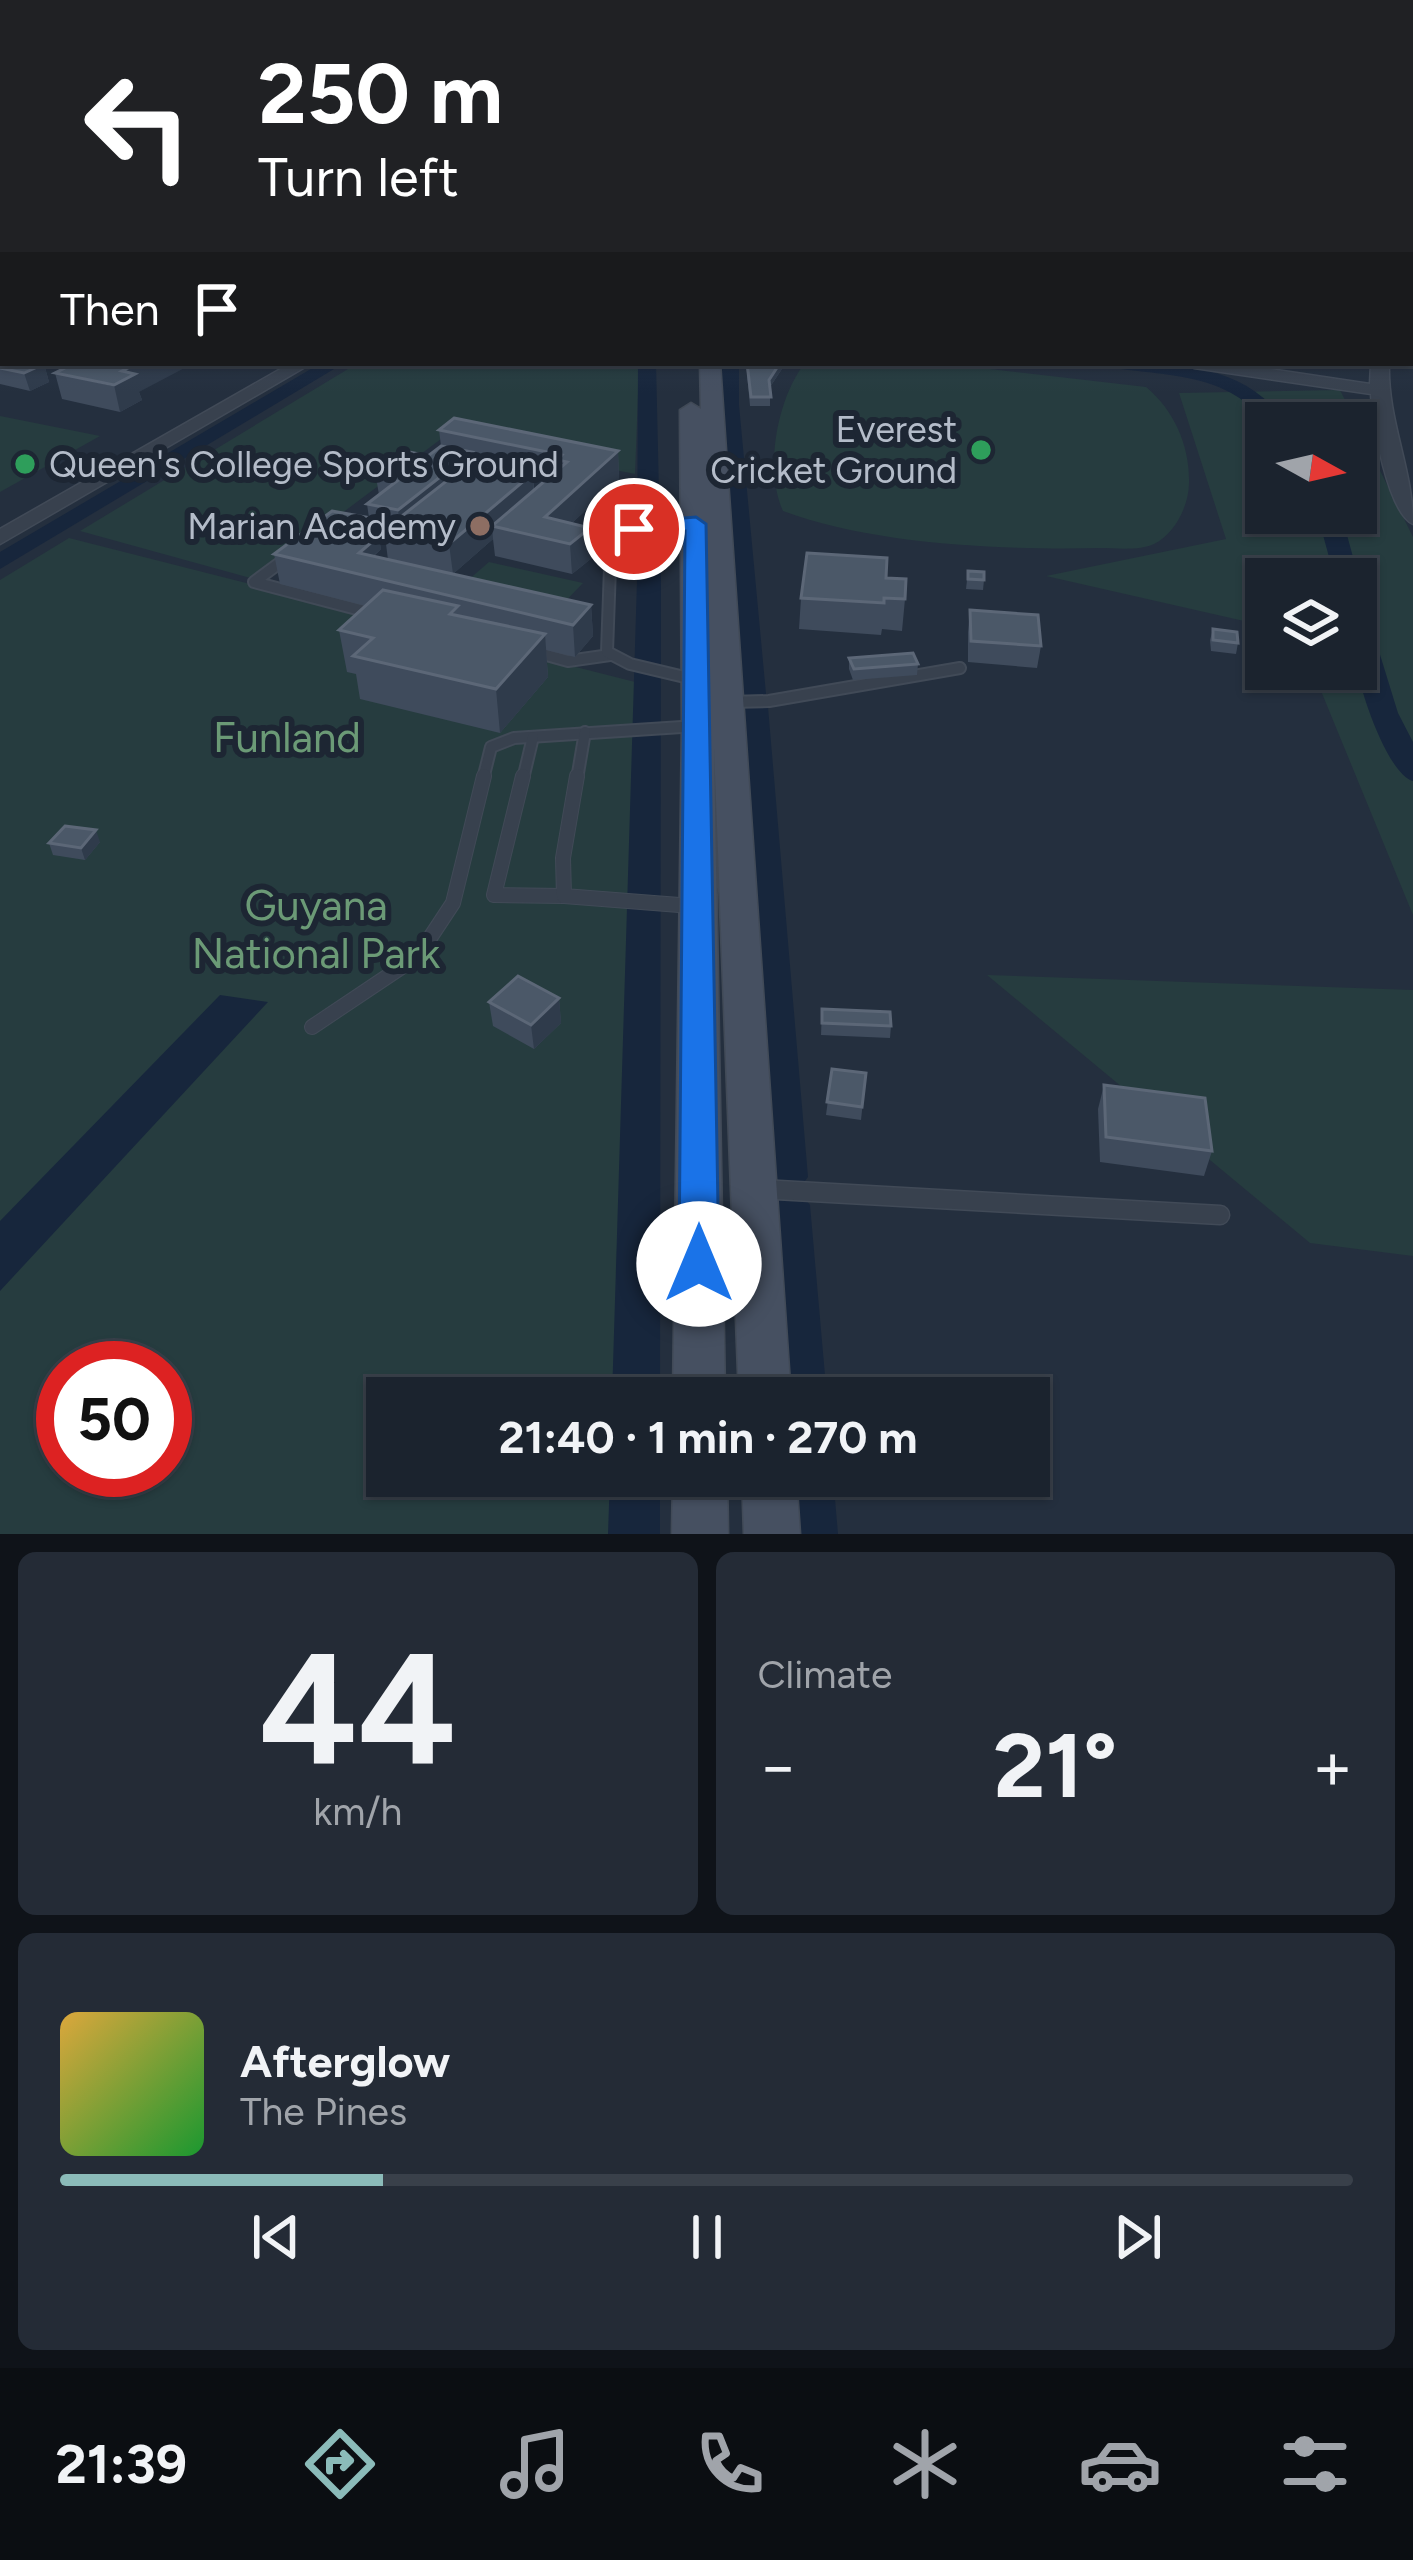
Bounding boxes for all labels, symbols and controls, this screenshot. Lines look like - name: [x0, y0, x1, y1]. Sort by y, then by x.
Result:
- text: 250 m: [258, 43, 503, 144]
- icon: left: [60, 48, 216, 204]
- text: Turn left: [258, 145, 459, 210]
- icon: arrive: [184, 276, 250, 342]
- text: Then: [60, 282, 160, 336]
- north arrow: [1245, 402, 1377, 534]
- map controls: [1245, 402, 1377, 690]
- place label: Everest Cricket Ground: [710, 408, 957, 492]
- marker: Everest Cricket Ground: [968, 437, 994, 463]
- place label: Queen's College Sports Ground: [49, 443, 559, 486]
- marker: Queen's College Sports Ground: [12, 451, 38, 477]
- pin: [583, 478, 685, 580]
- icon: arrive: [601, 496, 667, 562]
- place label: Marian Academy: [187, 505, 456, 548]
- marker: Marian Academy: [467, 513, 493, 539]
- button: layers: [1245, 558, 1377, 690]
- park label: Funland: [213, 712, 361, 763]
- park label: Guyana National Park: [192, 880, 441, 979]
- position arrow: [636, 1201, 762, 1327]
- speed limit sign: 50: [36, 1341, 192, 1497]
- text: 21:40 · 1 min · 270 m: [499, 1410, 917, 1464]
- text: 44: [259, 1616, 457, 1803]
- text: Climate: [758, 1651, 892, 1698]
- text: 21°: [993, 1711, 1117, 1820]
- text: −: [758, 1726, 799, 1806]
- text: +: [1312, 1726, 1353, 1806]
- text: km/h: [313, 1788, 402, 1835]
- text: Afterglow: [240, 2034, 450, 2088]
- text: The Pines: [240, 2088, 407, 2135]
- icon: previous: [243, 2204, 309, 2270]
- icon: pause: [674, 2204, 740, 2270]
- icon: next: [1105, 2204, 1171, 2270]
- icon: directions: [298, 2422, 382, 2506]
- icon: music: [493, 2422, 577, 2506]
- icon: phone: [688, 2422, 772, 2506]
- icon: climate: [883, 2422, 967, 2506]
- icon: car: [1078, 2422, 1162, 2506]
- icon: filters: [1273, 2422, 1357, 2506]
- text: 21:39: [56, 2432, 187, 2497]

